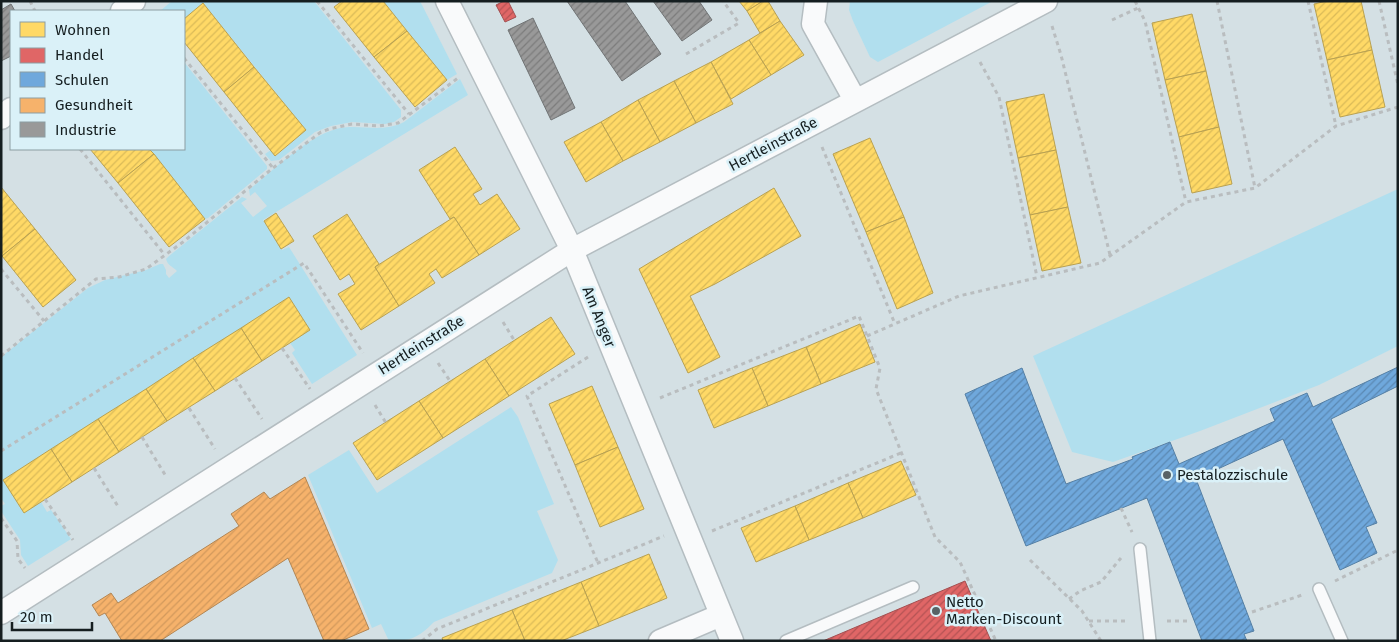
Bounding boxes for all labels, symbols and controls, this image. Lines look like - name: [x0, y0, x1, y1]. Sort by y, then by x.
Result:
- legend: [10, 10, 185, 150]
- text: Wohnen: [55, 21, 111, 39]
- text: Handel: [55, 46, 104, 64]
- text: Schulen: [55, 71, 109, 89]
- text: Gesundheit: [55, 96, 133, 114]
- street label: Hertleinstraße: [726, 113, 820, 175]
- text: Industrie: [55, 121, 117, 139]
- street label: Am Anger: [579, 284, 619, 350]
- street label: Hertleinstraße: [375, 311, 467, 379]
- place label: Pestalozzischule: [1177, 466, 1288, 484]
- marker: Pestalozzischule: [1161, 469, 1173, 481]
- place label: Netto Marken-Discount: [946, 593, 1062, 628]
- scale bar: [12, 600, 92, 632]
- marker: Netto Marken-Discount: [930, 605, 942, 617]
- text: 20 m: [20, 608, 53, 626]

